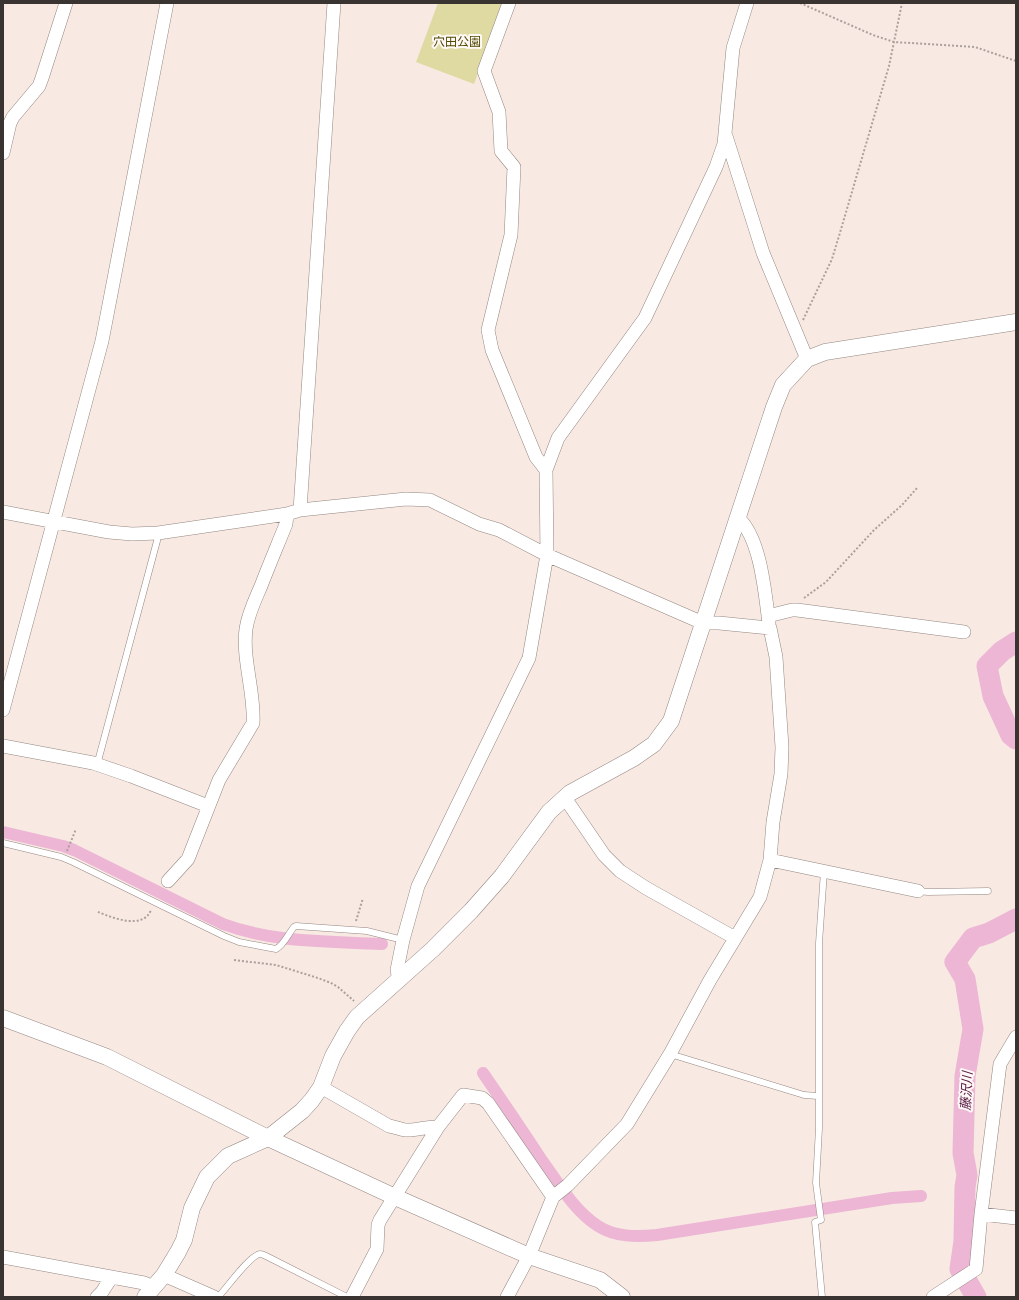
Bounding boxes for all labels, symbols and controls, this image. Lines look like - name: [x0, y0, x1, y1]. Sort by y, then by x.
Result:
- park label: 穴田公園: [433, 34, 481, 48]
- water label: 藤沢川: [957, 1069, 975, 1111]

